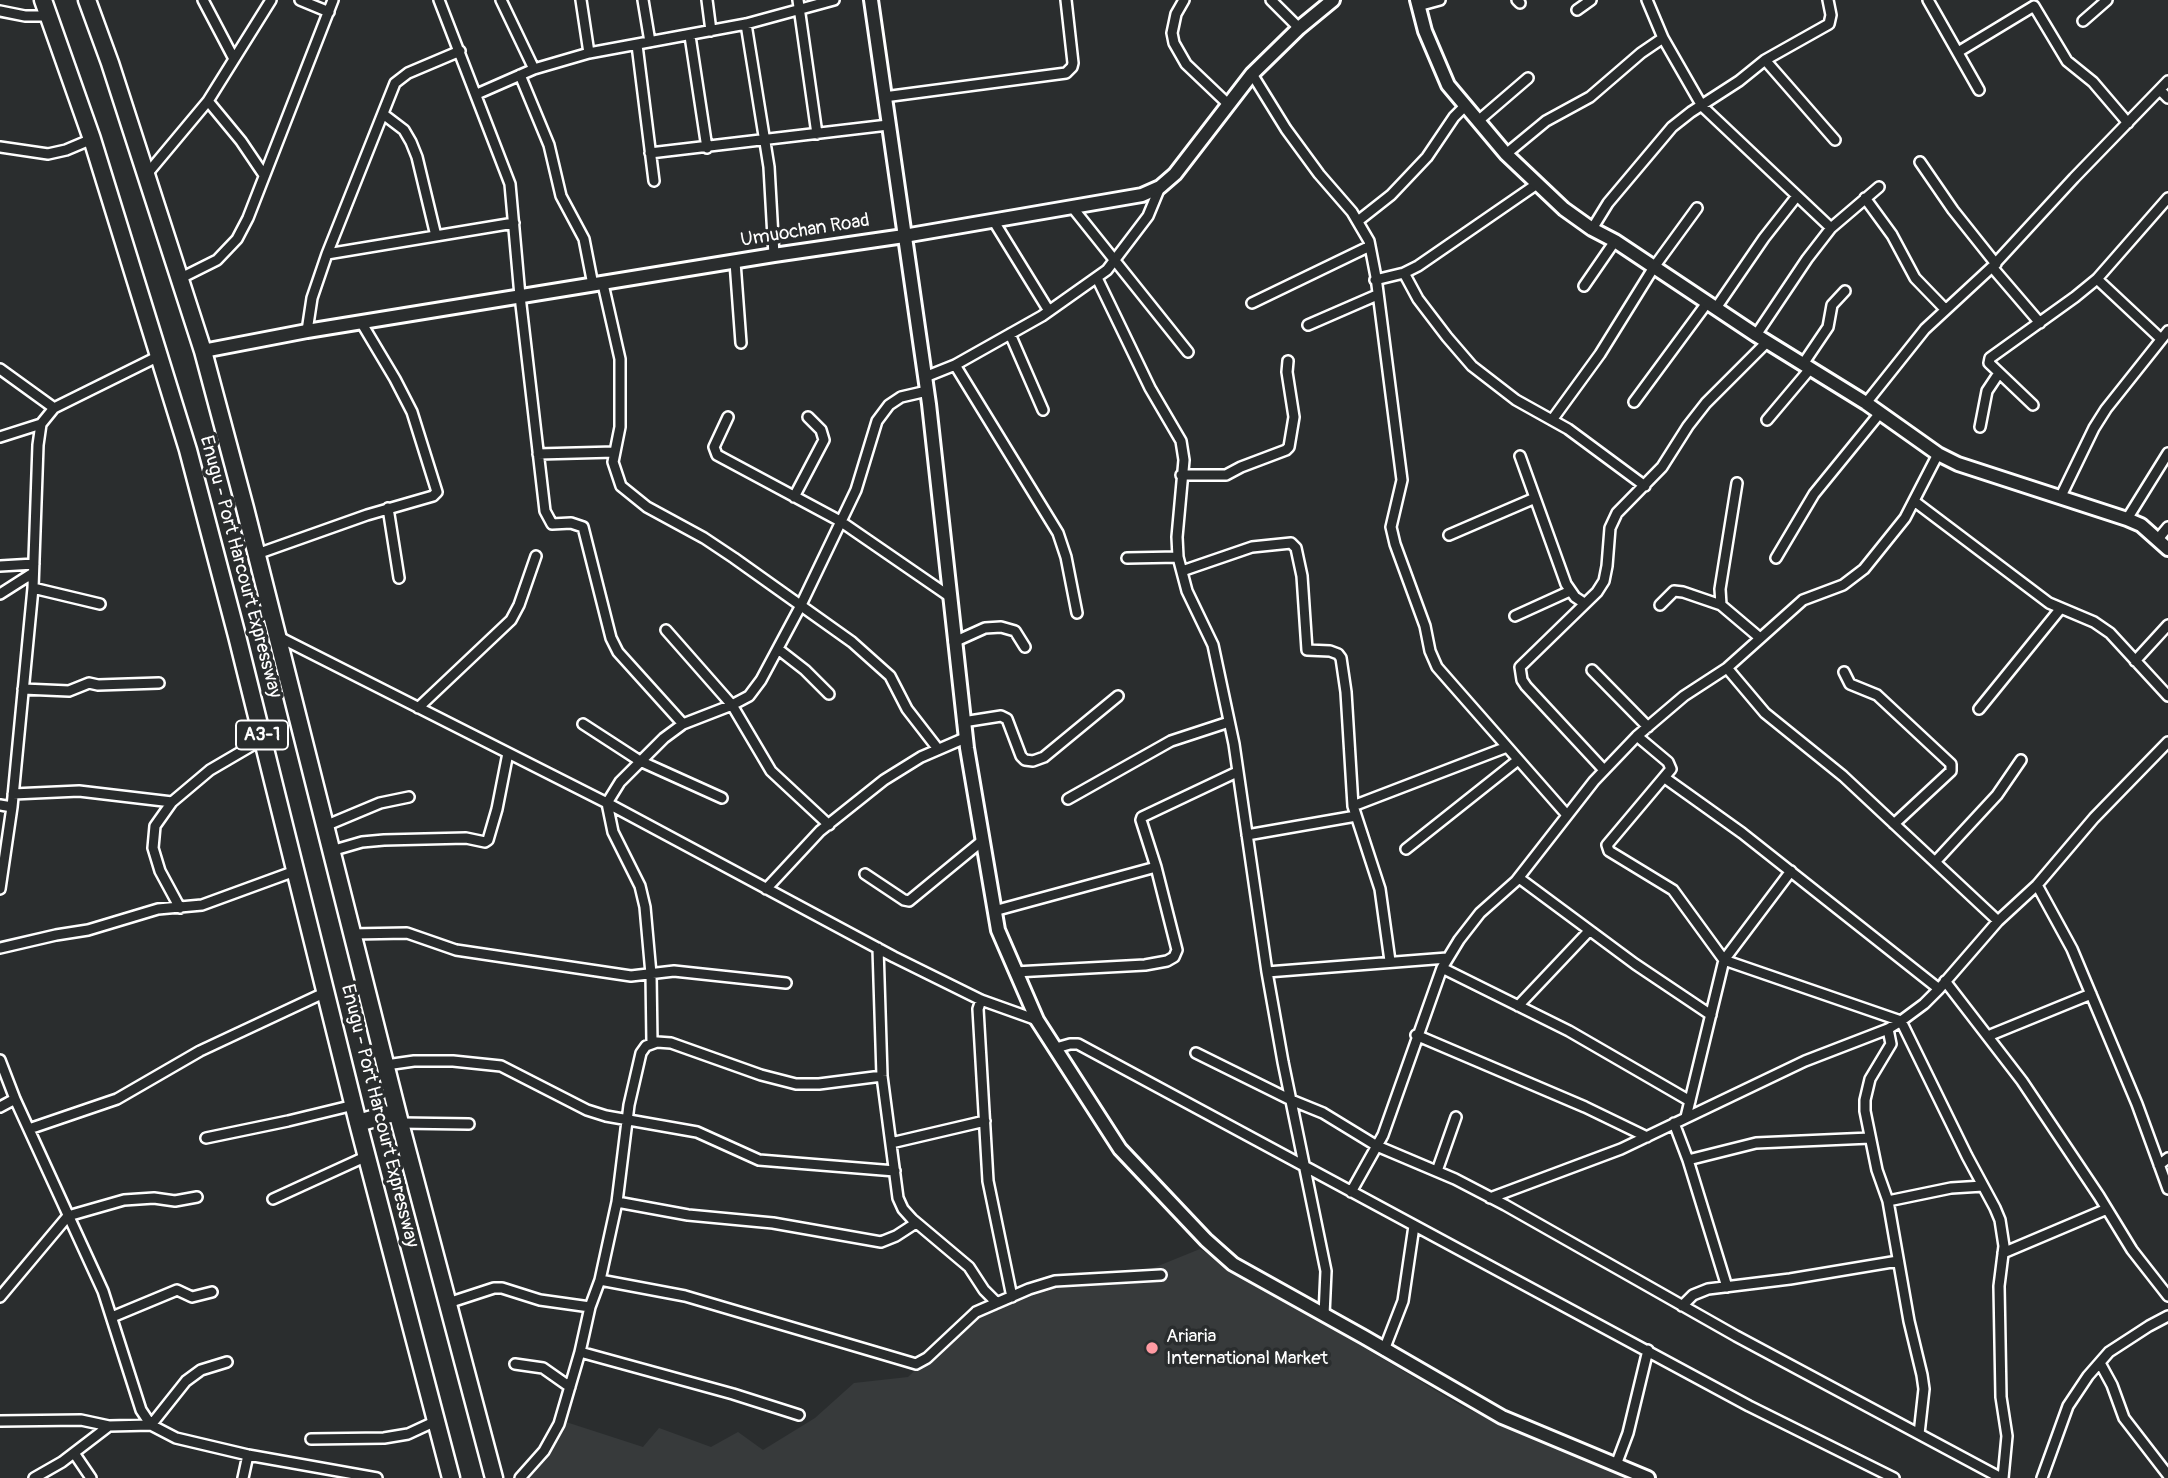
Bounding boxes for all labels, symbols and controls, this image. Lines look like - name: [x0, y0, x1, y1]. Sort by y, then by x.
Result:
- street label: Umuochan Road: [739, 210, 871, 252]
- street label: Enugu - Port Harcourt Expressway: [194, 433, 286, 701]
- road number: A3-1: [236, 720, 288, 750]
- street label: Enugu - Port Harcourt Expressway: [335, 982, 423, 1250]
- place label: Ariaria International Market: [1166, 1326, 1328, 1370]
- marker: Ariaria International Market: [1144, 1340, 1160, 1356]

